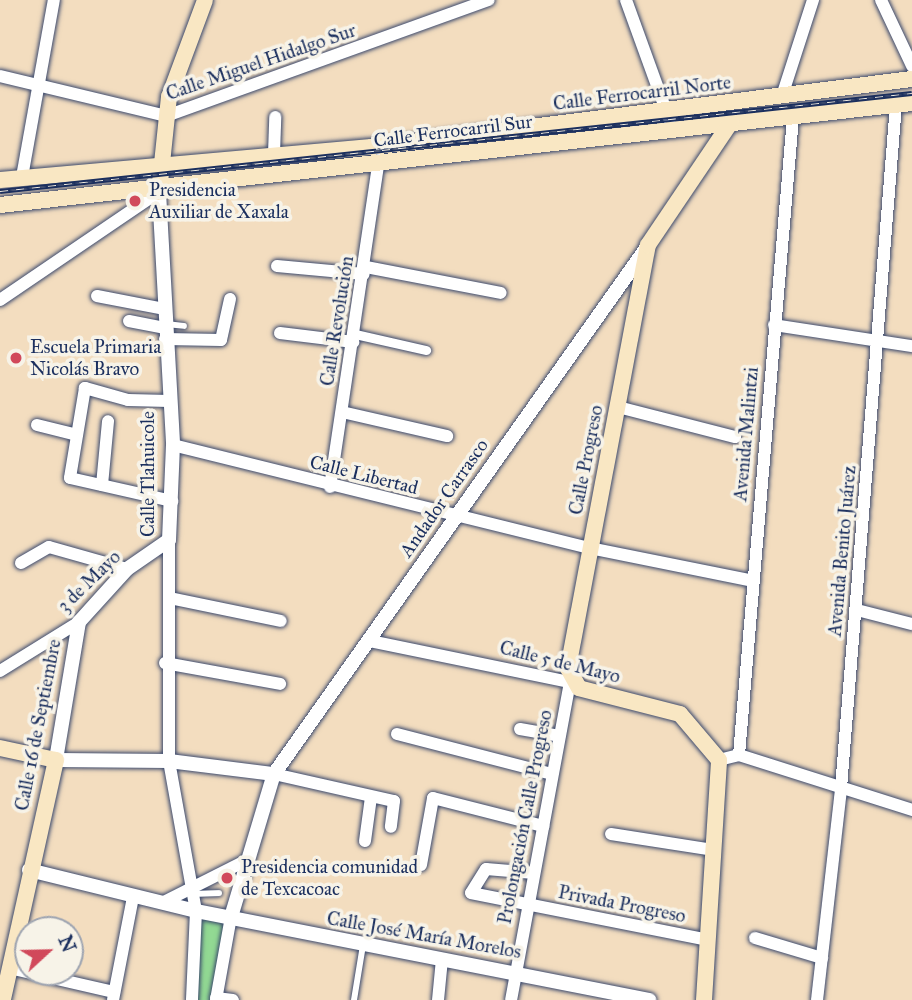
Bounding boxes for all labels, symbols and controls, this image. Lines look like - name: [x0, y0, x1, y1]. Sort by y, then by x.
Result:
- street label: Calle Miguel Hidalgo Sur: [163, 19, 359, 105]
- street label: Calle Ferrocarril Norte: [552, 71, 732, 115]
- street label: Calle Ferrocarril Sur: [372, 110, 534, 152]
- place label: Presidencia Auxiliar de Xaxala: [149, 179, 289, 223]
- marker: Presidencia Auxiliar de Xaxala: [127, 193, 143, 209]
- street label: Calle Revolución: [315, 254, 359, 388]
- place label: Escuela Primaria Nicolás Bravo: [30, 336, 161, 380]
- marker: Escuela Primaria Nicolás Bravo: [8, 350, 24, 366]
- street label: Avenida Malintzi: [729, 366, 763, 502]
- street label: Calle Progreso: [564, 403, 608, 517]
- street label: Calle Tlahuicole: [137, 411, 159, 537]
- street label: Andador Carrasco: [395, 435, 493, 561]
- street label: Calle Libertad: [307, 451, 421, 499]
- street label: Avenida Benito Juárez: [823, 465, 861, 637]
- street label: 3 de Mayo: [53, 545, 125, 617]
- street label: Calle 5 de Mayo: [497, 636, 623, 688]
- street label: Calle 16 de Septiembre: [10, 637, 66, 813]
- street label: Prolongación Calle Progreso: [493, 708, 557, 926]
- place label: Presidencia comunidad de Texcacoac: [241, 856, 418, 900]
- marker: Presidencia comunidad de Texcacoac: [219, 870, 235, 886]
- street label: Privada Progreso: [556, 880, 688, 928]
- street label: Calle José María Morelos: [325, 907, 523, 963]
- north arrow: [14, 916, 84, 986]
- text: N: [53, 932, 81, 955]

